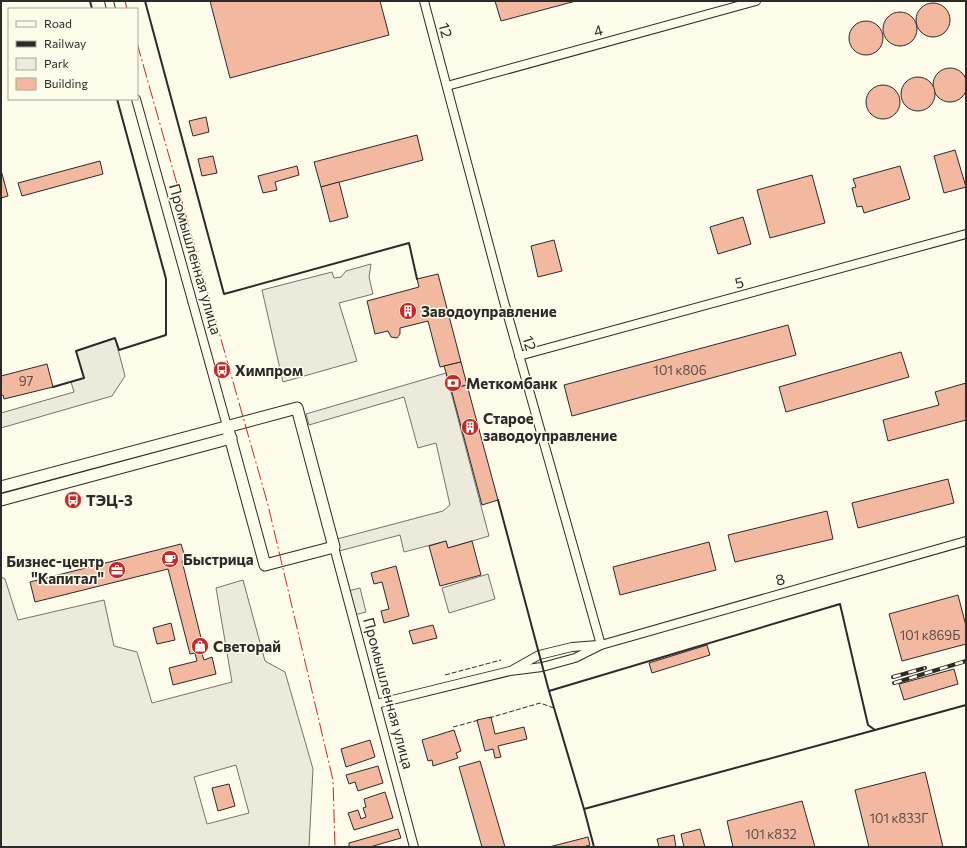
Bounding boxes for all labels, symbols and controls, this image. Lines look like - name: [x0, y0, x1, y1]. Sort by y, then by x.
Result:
- legend: [8, 8, 138, 100]
- text: Road: [44, 16, 72, 30]
- street label: 4: [591, 20, 605, 40]
- street label: 12: [435, 21, 457, 39]
- text: Railway: [44, 36, 86, 50]
- text: Park: [44, 56, 70, 70]
- text: Building: [44, 76, 88, 90]
- street label: Промышленная улица: [166, 181, 226, 337]
- street label: 5: [733, 272, 745, 292]
- building icon: Заводоуправление: [398, 301, 418, 321]
- place label: Заводоуправление: [421, 302, 557, 320]
- street label: 12: [519, 333, 541, 353]
- bus stop icon: Химпром: [212, 360, 232, 380]
- place label: Химпром: [235, 361, 303, 379]
- house number: 101 к806: [653, 362, 707, 378]
- house number: 97: [19, 373, 33, 389]
- bank icon: Меткомбанк: [443, 373, 463, 393]
- place label: Меткомбанк: [466, 374, 558, 392]
- place label: Старое заводоуправление: [483, 409, 617, 444]
- building icon: Старое заводоуправление: [460, 417, 480, 437]
- bus stop icon: ТЭЦ-3: [63, 490, 83, 510]
- place label: ТЭЦ-3: [86, 491, 133, 509]
- cafe icon: Быстрица: [160, 549, 180, 569]
- place label: Быстрица: [183, 550, 254, 568]
- place label: Бизнес-центр "Капитал": [6, 552, 104, 587]
- office icon: Бизнес-центр "Капитал": [107, 560, 127, 580]
- street label: 8: [773, 569, 787, 589]
- street label: Промышленная улица: [360, 615, 418, 771]
- house number: 101 к869Б: [900, 627, 960, 643]
- shop icon: Светорай: [190, 636, 210, 656]
- place label: Светорай: [213, 637, 281, 655]
- house number: 101 к833Г: [869, 810, 929, 826]
- house number: 101 к832: [745, 826, 797, 842]

